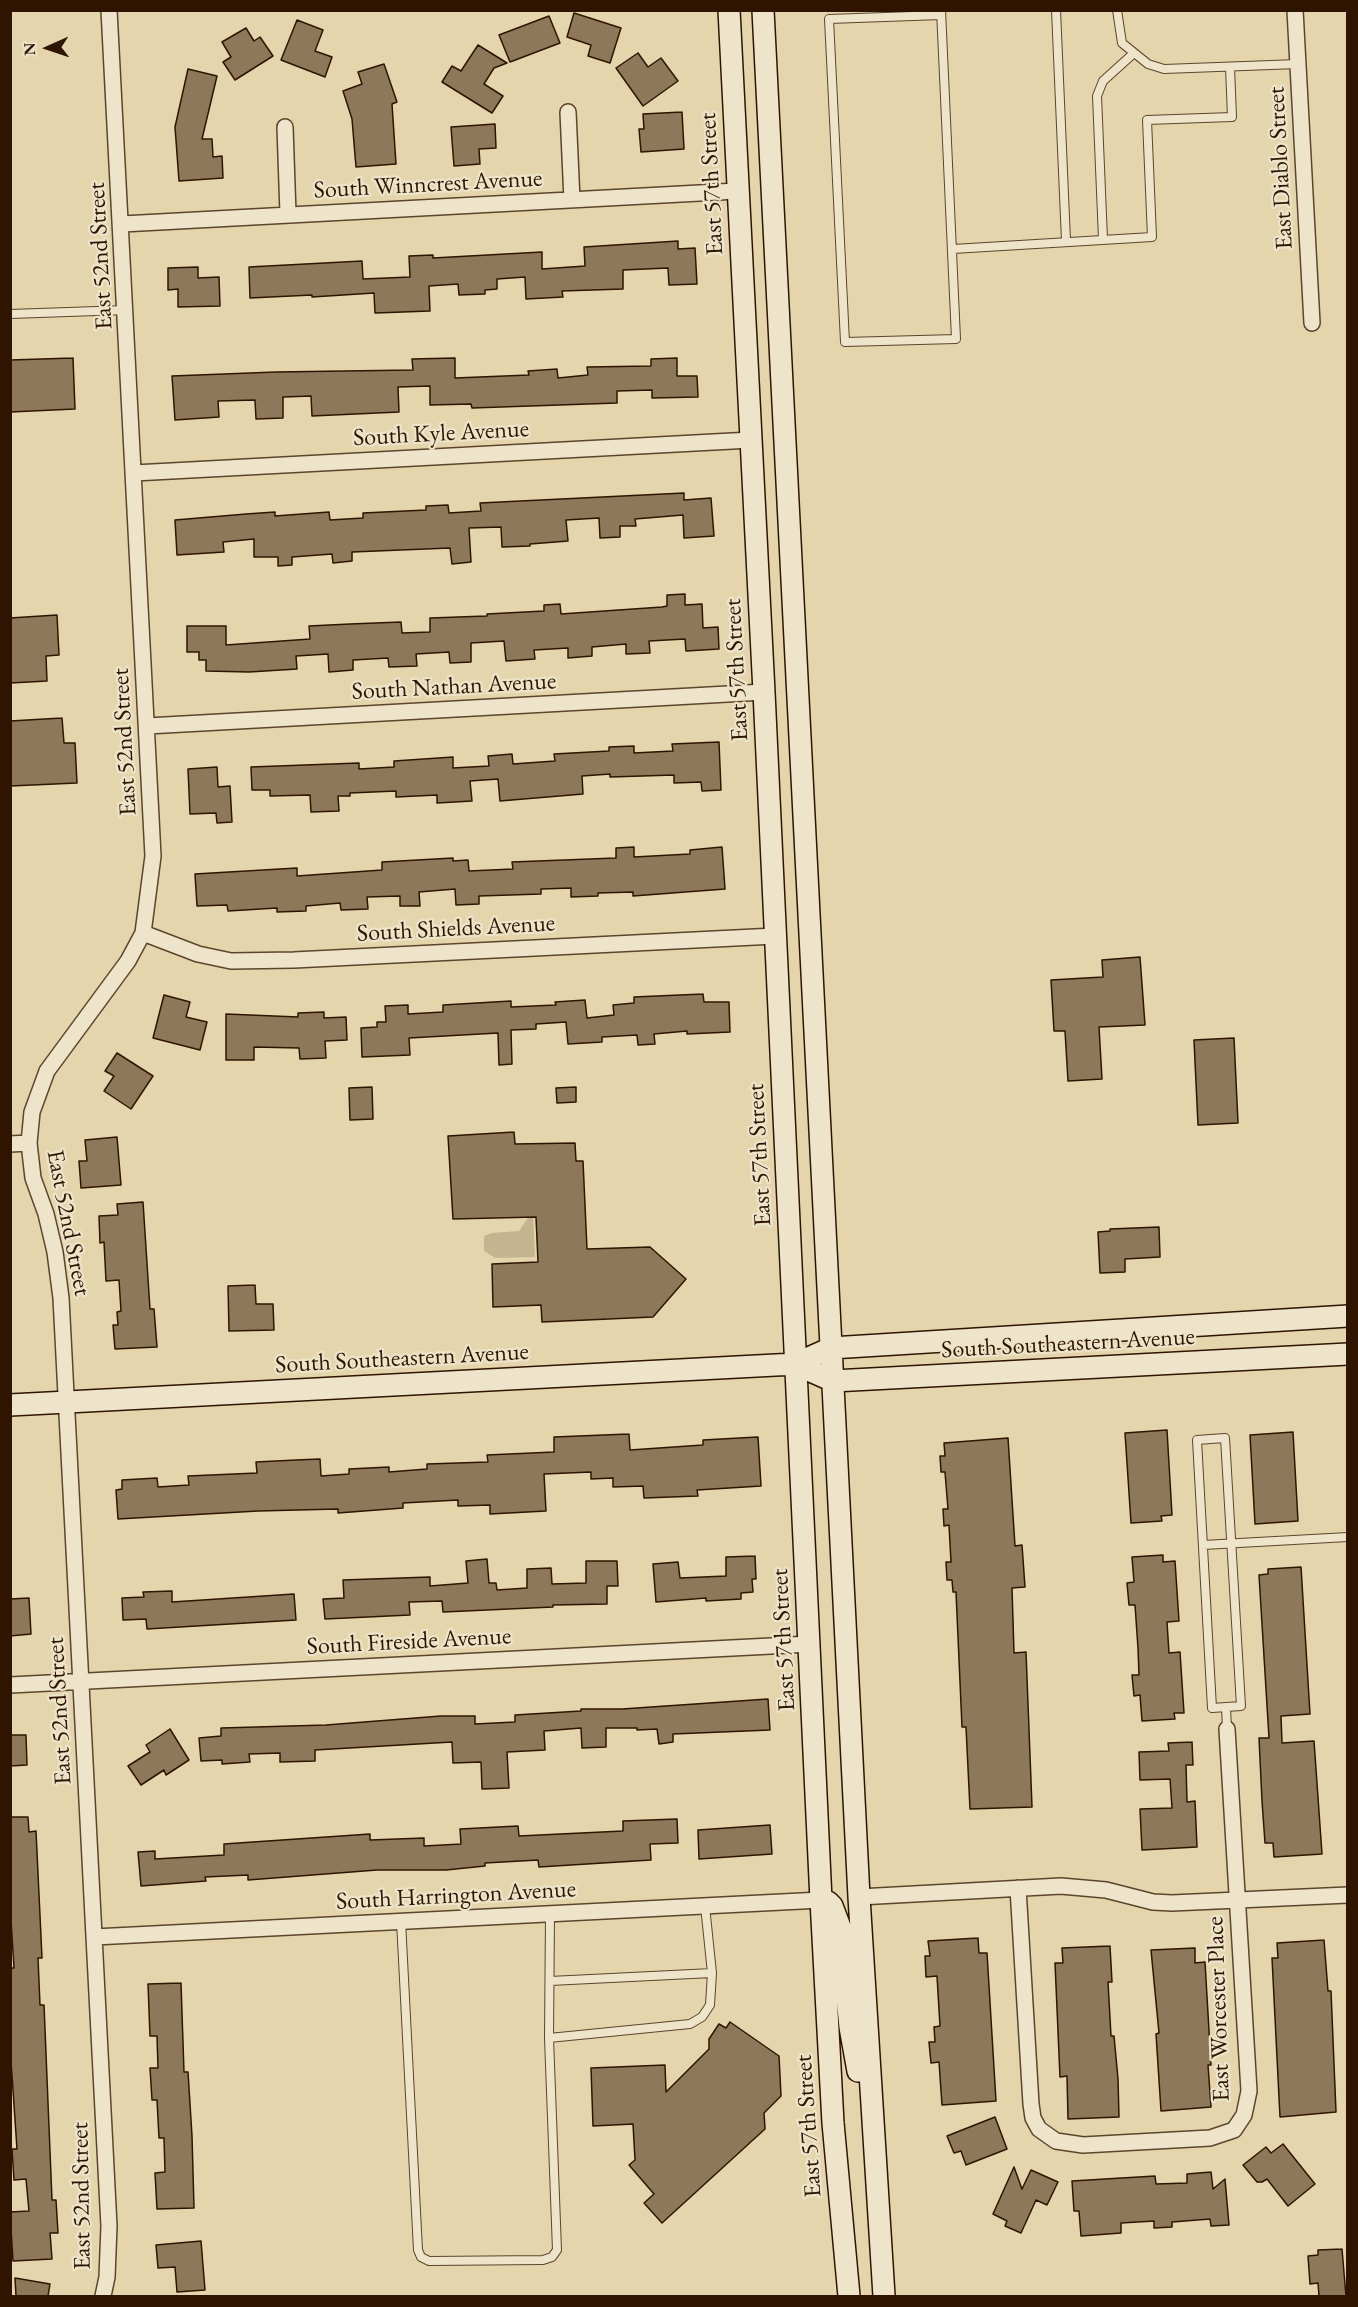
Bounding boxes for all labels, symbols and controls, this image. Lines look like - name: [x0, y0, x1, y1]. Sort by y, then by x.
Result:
- north arrow: [18, 18, 78, 78]
- text: N: [19, 42, 40, 56]
- street label: East Diablo Street: [1262, 86, 1300, 250]
- street label: East 57th Street: [694, 112, 730, 256]
- street label: South Winncrest Avenue: [313, 165, 543, 205]
- street label: East 52nd Street: [83, 181, 119, 331]
- street label: South Kyle Avenue: [352, 415, 530, 453]
- street label: East 57th Street: [719, 598, 755, 742]
- street label: East 52nd Street: [107, 667, 143, 817]
- street label: South Nathan Avenue: [351, 667, 557, 707]
- street label: South Shields Avenue: [356, 909, 556, 949]
- street label: East 57th Street: [742, 1083, 778, 1227]
- street label: East 52nd Street: [40, 1148, 96, 1298]
- street label: South Southeastern Avenue: [940, 1323, 1196, 1365]
- street label: South Southeastern Avenue: [274, 1338, 530, 1380]
- street label: East 57th Street: [766, 1568, 802, 1712]
- street label: South Fireside Avenue: [306, 1622, 512, 1662]
- street label: East 52nd Street: [42, 1636, 78, 1786]
- street label: South Harrington Avenue: [335, 1875, 577, 1917]
- street label: East Worcester Place: [1201, 1916, 1237, 2102]
- street label: East 57th Street: [790, 2054, 828, 2198]
- street label: East 52nd Street: [66, 2122, 98, 2270]

